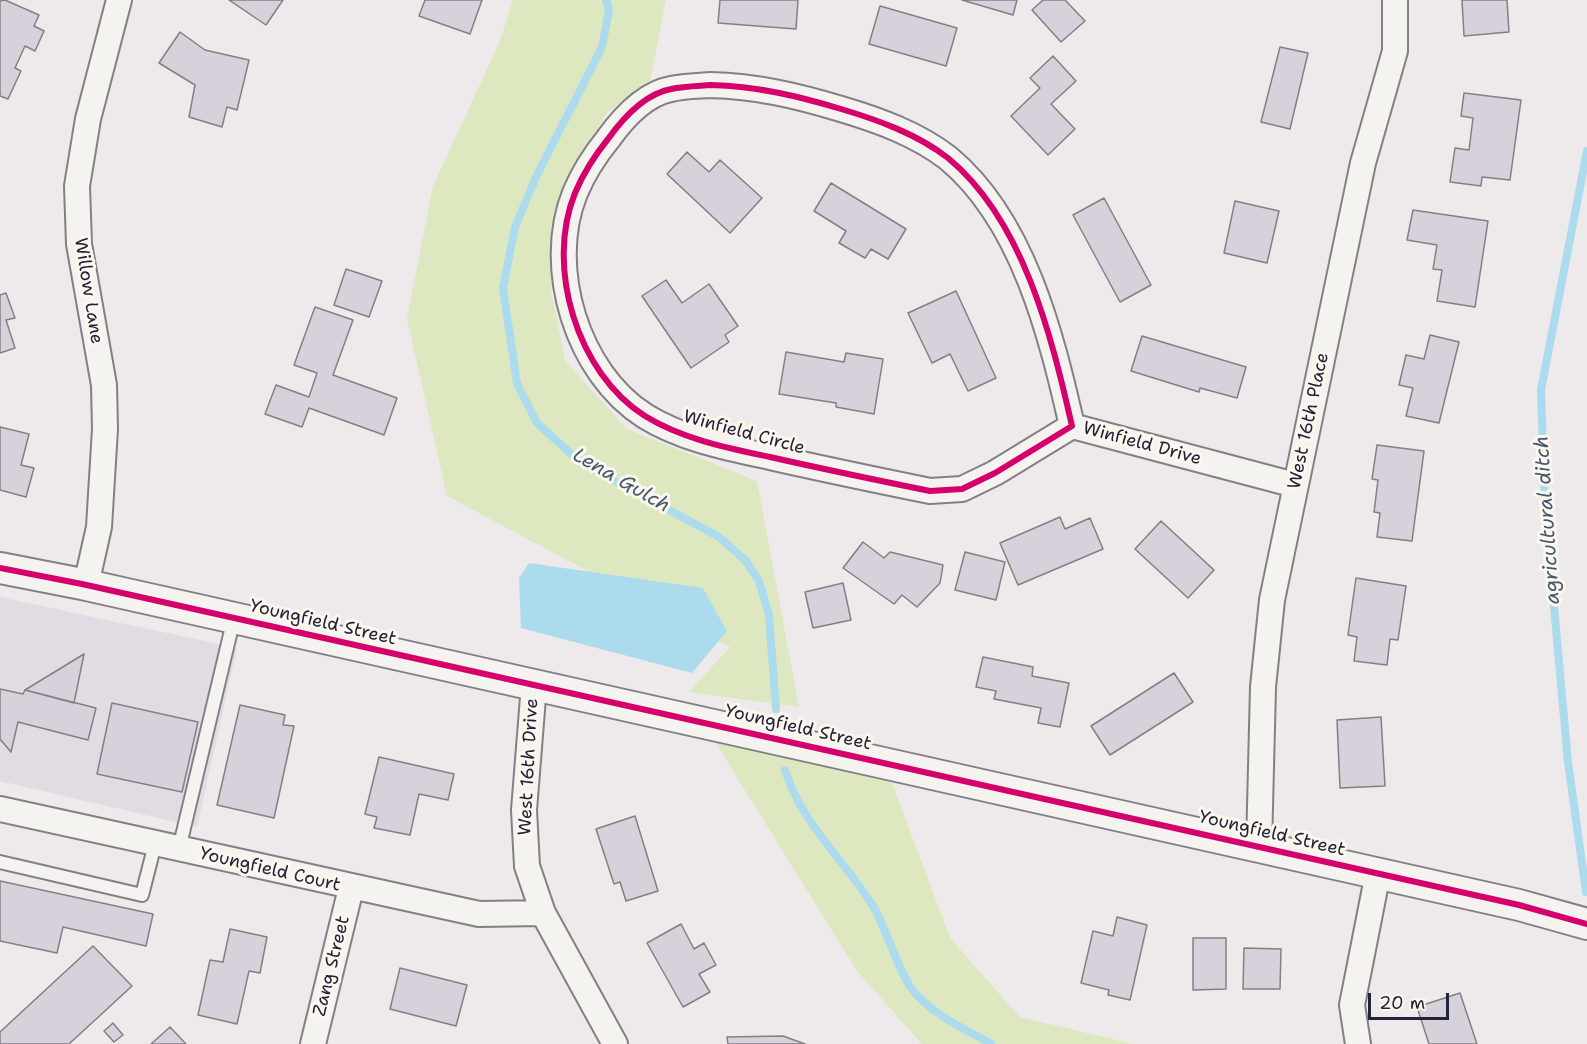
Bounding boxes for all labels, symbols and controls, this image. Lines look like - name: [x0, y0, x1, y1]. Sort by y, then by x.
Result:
- street label: Willow Lane: [69, 236, 107, 346]
- street label: West 16th Place: [1284, 351, 1334, 491]
- street label: Winfield Circle: [681, 406, 807, 460]
- street label: Winfield Drive: [1080, 418, 1204, 470]
- water label: agricultural ditch: [1530, 435, 1566, 605]
- water label: Lena Gulch: [568, 443, 674, 519]
- street label: Youngfield Street: [248, 596, 398, 650]
- street label: West 16th Drive: [515, 698, 543, 836]
- street label: Youngfield Street: [723, 701, 873, 755]
- street label: Youngfield Street: [1197, 807, 1347, 861]
- street label: Youngfield Court: [197, 843, 343, 897]
- street label: Zang Street: [309, 914, 355, 1018]
- scale bar: [1371, 981, 1452, 1019]
- text: 20 m: [1379, 991, 1425, 1015]

